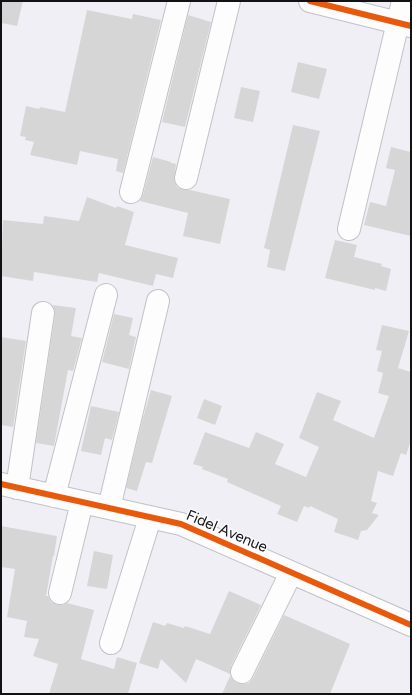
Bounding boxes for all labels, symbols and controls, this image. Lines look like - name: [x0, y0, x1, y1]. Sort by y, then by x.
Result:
- street label: Fidel Avenue: [184, 506, 270, 556]

